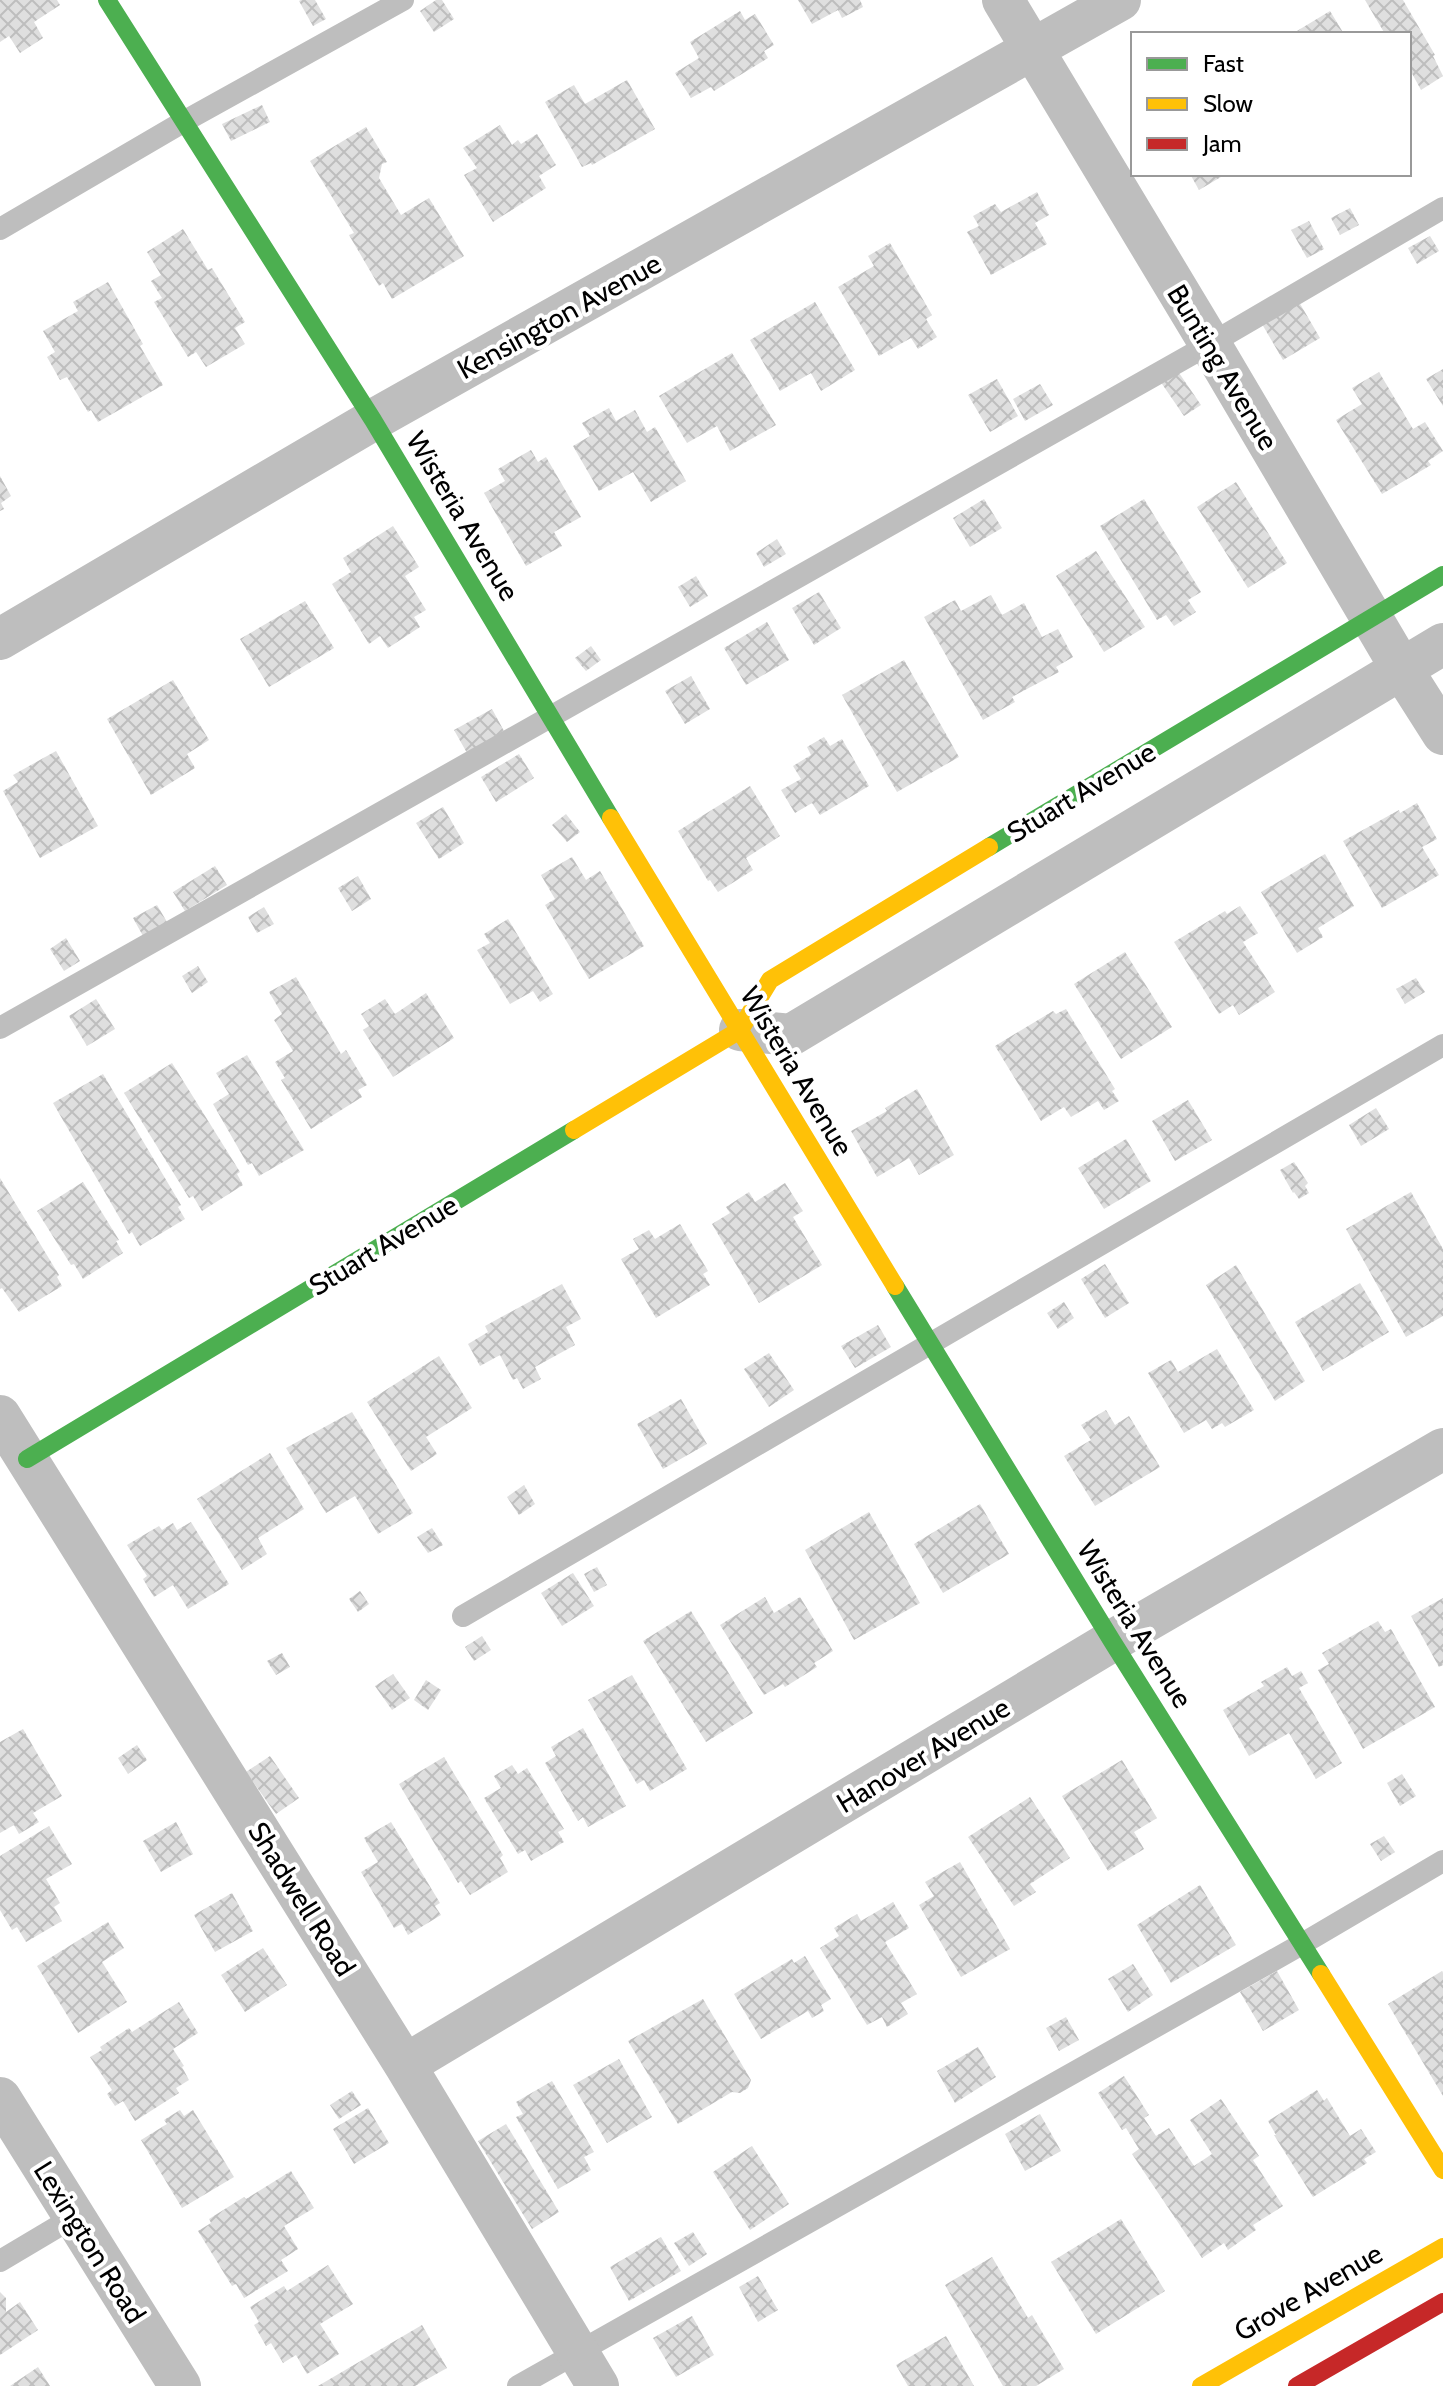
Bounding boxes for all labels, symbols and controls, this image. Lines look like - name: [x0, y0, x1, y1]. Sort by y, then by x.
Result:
- legend: [1131, 32, 1411, 176]
- text: Fast: [1203, 49, 1244, 78]
- text: Slow: [1203, 89, 1253, 118]
- text: Jam: [1202, 129, 1241, 158]
- street label: Kensington Avenue: [451, 246, 667, 386]
- street label: Bunting Avenue: [1160, 278, 1286, 456]
- street label: Wisteria Avenue: [399, 425, 527, 607]
- street label: Stuart Avenue: [1001, 734, 1161, 850]
- street label: Wisteria Avenue: [733, 980, 861, 1162]
- street label: Stuart Avenue: [303, 1187, 463, 1303]
- street label: Wisteria Avenue: [1070, 1534, 1200, 1714]
- street label: Hanover Avenue: [830, 1690, 1016, 1820]
- street label: Shadwell Road: [241, 1816, 363, 1982]
- street label: Lexington Road: [27, 2155, 153, 2329]
- street label: Grove Avenue: [1228, 2236, 1388, 2348]

